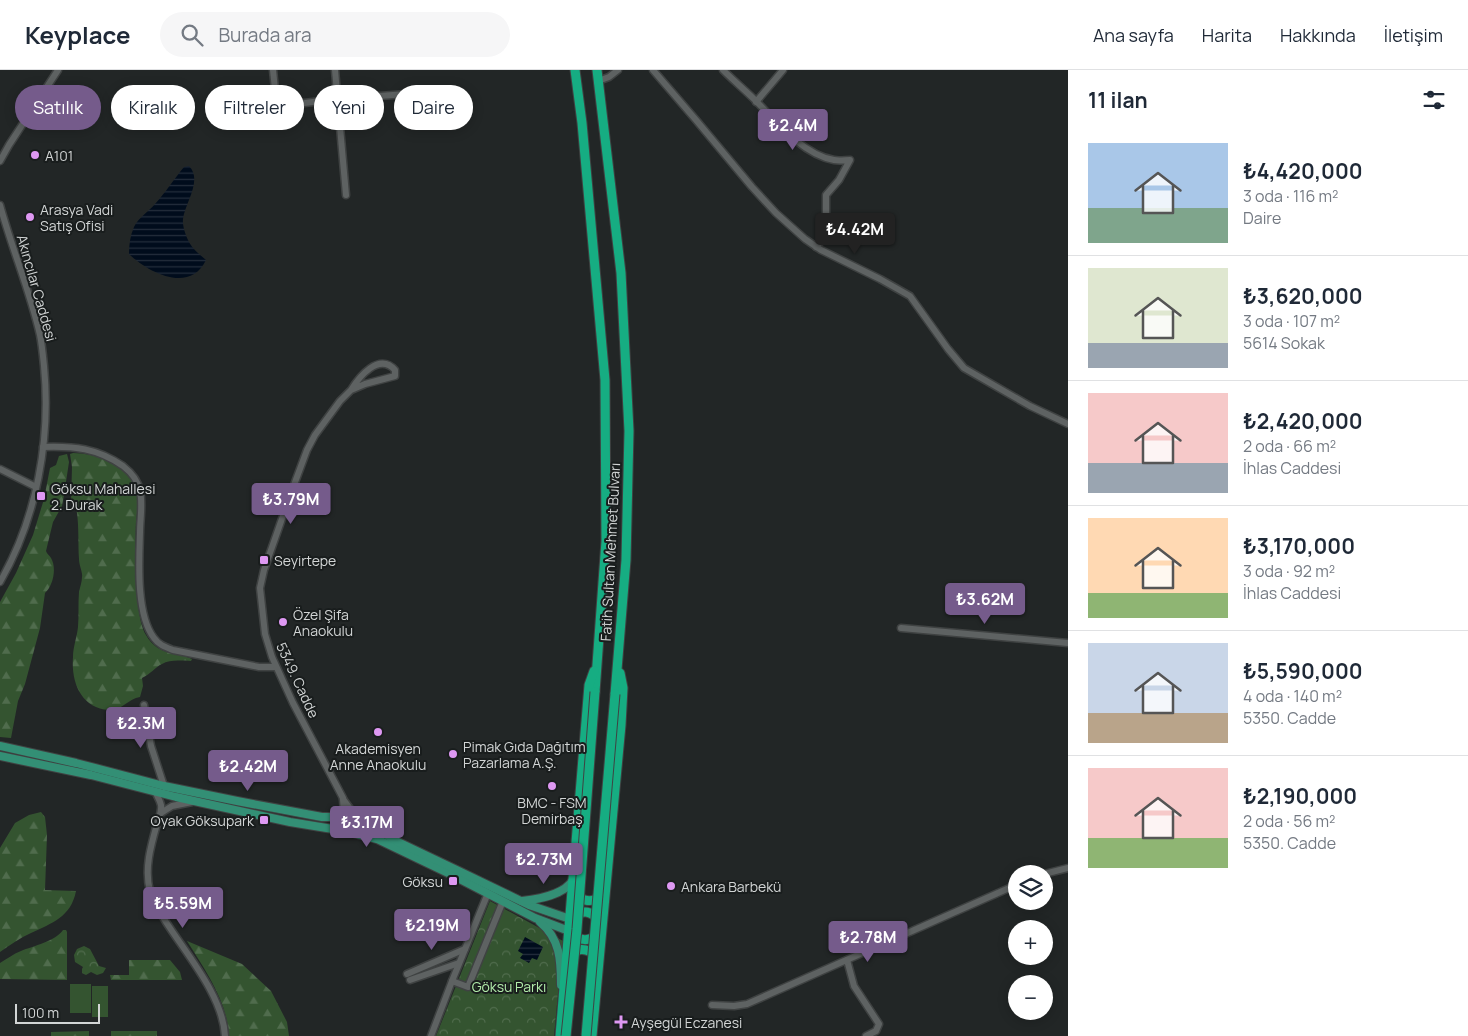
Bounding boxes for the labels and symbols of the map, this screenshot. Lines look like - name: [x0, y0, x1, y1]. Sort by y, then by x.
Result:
- pin: ₺2.4M: [758, 108, 828, 151]
- place label: A101: [45, 146, 73, 165]
- marker: A101: [29, 149, 41, 161]
- place label: Arasya Vadi Satış Ofisi: [40, 200, 113, 235]
- marker: Arasya Vadi Satış Ofisi: [24, 211, 36, 223]
- pin: ₺4.42M: [814, 212, 896, 255]
- street label: Akıncılar Caddesi: [13, 232, 61, 344]
- street label: Fatih Sultan Mehmet Bulvarı: [596, 462, 624, 642]
- place label: Göksu Mahallesi 2. Durak: [51, 479, 155, 514]
- pin: ₺3.79M: [250, 482, 332, 525]
- marker: Göksu Mahallesi 2. Durak: [35, 490, 47, 502]
- place label: Seyirtepe: [274, 551, 336, 570]
- marker: Seyirtepe: [258, 554, 270, 566]
- pin: ₺3.62M: [944, 582, 1026, 625]
- place label: Özel Şifa Anaokulu: [293, 605, 353, 640]
- marker: Özel Şifa Anaokulu: [277, 616, 289, 628]
- street label: 5349. Cadde: [272, 639, 324, 721]
- pin: ₺2.3M: [106, 706, 176, 749]
- marker: Akademisyen Anne Anaokulu: [372, 726, 384, 738]
- place label: Pimak Gıda Dağıtım Pazarlama A.Ş.: [463, 737, 586, 772]
- place label: Akademisyen Anne Anaokulu: [330, 739, 426, 774]
- marker: Pimak Gıda Dağıtım Pazarlama A.Ş.: [447, 748, 459, 760]
- pin: ₺2.42M: [207, 750, 289, 792]
- marker: BMC - FSM Demirbaş: [546, 780, 558, 792]
- place label: BMC - FSM Demirbaş: [517, 793, 587, 828]
- pin: ₺3.17M: [326, 806, 408, 848]
- place label: Oyak Göksupark: [151, 811, 255, 830]
- marker: Oyak Göksupark: [258, 814, 270, 826]
- pin: ₺2.73M: [503, 842, 585, 885]
- place label: Göksu: [402, 872, 443, 891]
- marker: Göksu: [447, 875, 459, 887]
- place label: Ankara Barbekü: [681, 877, 781, 896]
- marker: Ankara Barbekü: [665, 880, 677, 892]
- pin: ₺5.59M: [142, 886, 224, 929]
- pin: ₺2.19M: [391, 908, 473, 951]
- pin: ₺2.78M: [827, 920, 909, 963]
- park label: Göksu Parkı: [472, 977, 546, 996]
- scale bar: [15, 1001, 100, 1024]
- place label: Ayşegül Eczanesi: [631, 1013, 742, 1032]
- marker: Ayşegül Eczanesi: [615, 1016, 627, 1028]

